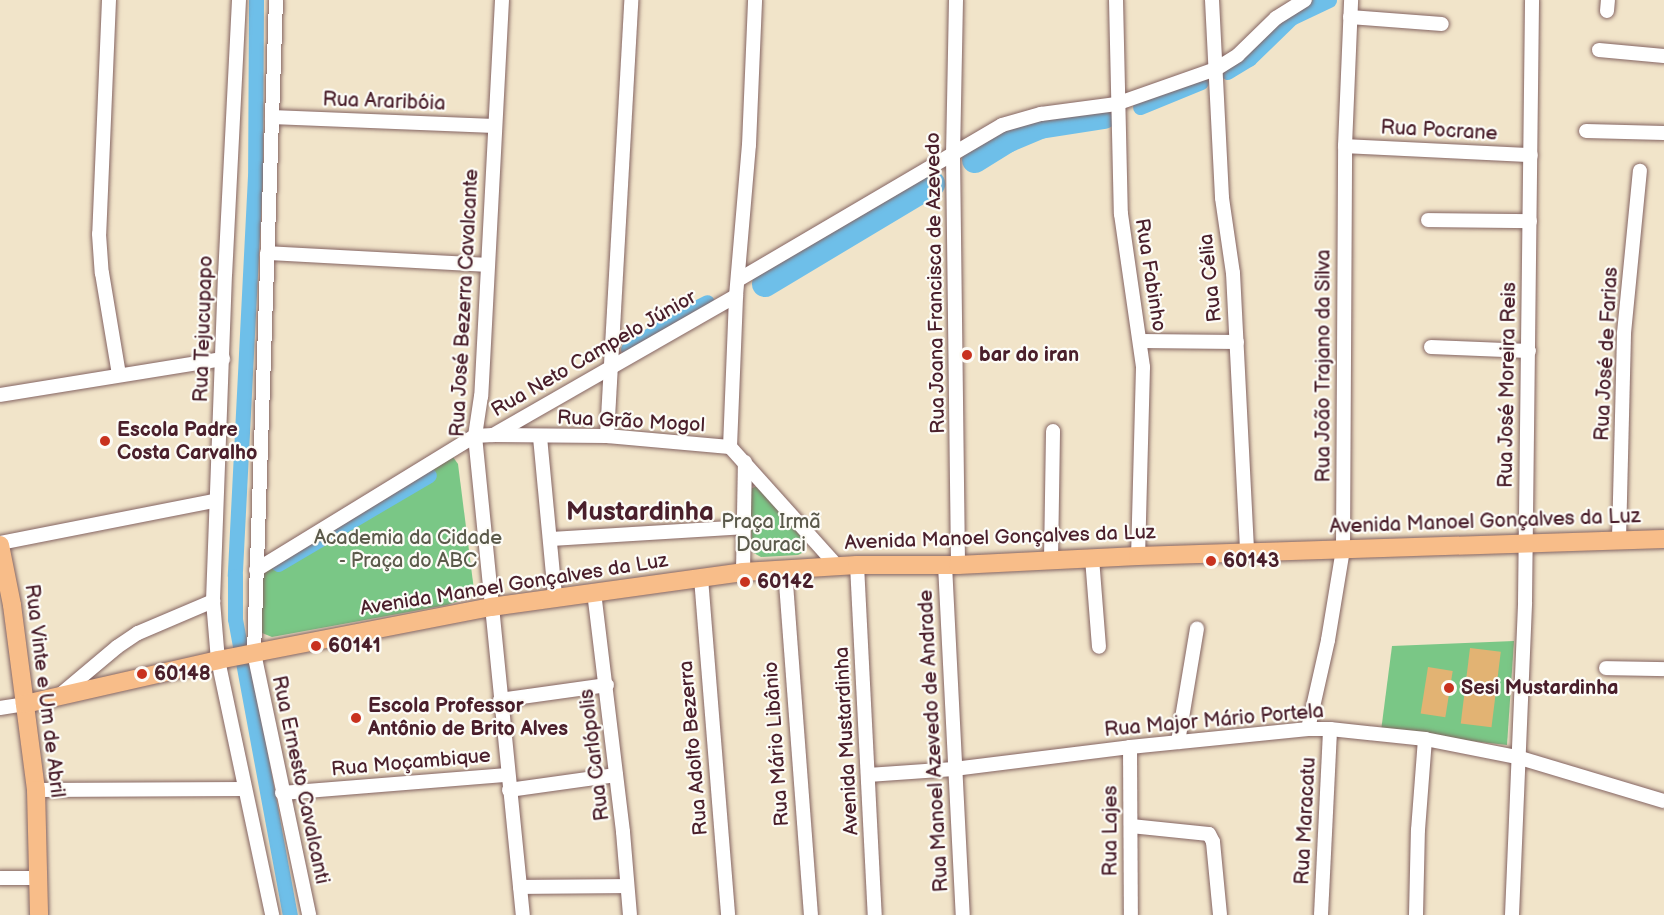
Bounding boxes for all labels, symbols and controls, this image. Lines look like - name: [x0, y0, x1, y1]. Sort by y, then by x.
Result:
- street label: Rua Araribóia: [322, 88, 446, 116]
- street label: Rua Pocrane: [1380, 116, 1498, 146]
- street label: Rua Joana Francisca de Azevedo: [921, 131, 951, 435]
- street label: Rua José Bezerra Cavalcante: [446, 168, 484, 438]
- street label: Rua Fabinho: [1129, 217, 1171, 333]
- street label: Rua Célia: [1194, 233, 1228, 323]
- street label: Rua João Trajano da Silva: [1312, 248, 1336, 484]
- street label: Rua Tejucupapo: [189, 255, 219, 403]
- street label: Rua José de Farias: [1590, 266, 1624, 442]
- street label: Rua José Moreira Reis: [1494, 281, 1522, 489]
- street label: Rua Neto Campelo Júnior: [487, 285, 701, 423]
- place label: bar do iran: [979, 343, 1079, 367]
- marker: bar do iran: [960, 348, 974, 362]
- street label: Rua Grão Mogol: [556, 406, 706, 438]
- place label: Escola Padre Costa Carvalho: [117, 418, 257, 465]
- marker: Escola Padre Costa Carvalho: [98, 434, 112, 448]
- district label: Mustardinha: [566, 497, 714, 529]
- street label: Avenida Manoel Gonçalves da Luz: [1329, 505, 1641, 539]
- park label: Praça Irmã Douraci: [721, 510, 821, 557]
- street label: Avenida Manoel Gonçalves da Luz: [844, 521, 1156, 555]
- park label: Academia da Cidade - Praça do ABC: [314, 526, 502, 573]
- street label: Avenida Manoel Gonçalves da Luz: [359, 549, 669, 621]
- place label: 60143: [1223, 549, 1279, 573]
- marker: 60143: [1204, 554, 1218, 568]
- place label: 60142: [757, 570, 814, 594]
- marker: 60142: [738, 575, 752, 589]
- street label: Rua Vinte e Um de Abril: [19, 583, 69, 799]
- street label: Rua Manoel Azevedo de Andrade: [914, 589, 954, 893]
- place label: 60141: [328, 634, 381, 658]
- marker: 60141: [309, 639, 323, 653]
- street label: Avenida Mustardinha: [830, 646, 864, 836]
- street label: Rua Adolfo Bezerra: [674, 660, 714, 836]
- street label: Rua Mário Libânio: [759, 661, 795, 827]
- place label: 60148: [154, 662, 211, 686]
- marker: 60148: [135, 667, 149, 681]
- street label: Rua Ernesto Cavalcanti: [266, 674, 334, 886]
- place label: Sesi Mustardinha: [1461, 676, 1619, 700]
- marker: Sesi Mustardinha: [1442, 681, 1456, 695]
- street label: Rua Carlópolis: [575, 688, 615, 822]
- place label: Escola Professor Antônio de Brito Alves: [368, 694, 568, 741]
- street label: Rua Major Mário Portela: [1103, 699, 1325, 743]
- marker: Escola Professor Antônio de Brito Alves: [349, 711, 363, 725]
- street label: Rua Moçambique: [330, 744, 492, 782]
- street label: Rua Maracatu: [1291, 756, 1321, 886]
- street label: Rua Lajes: [1099, 786, 1123, 876]

